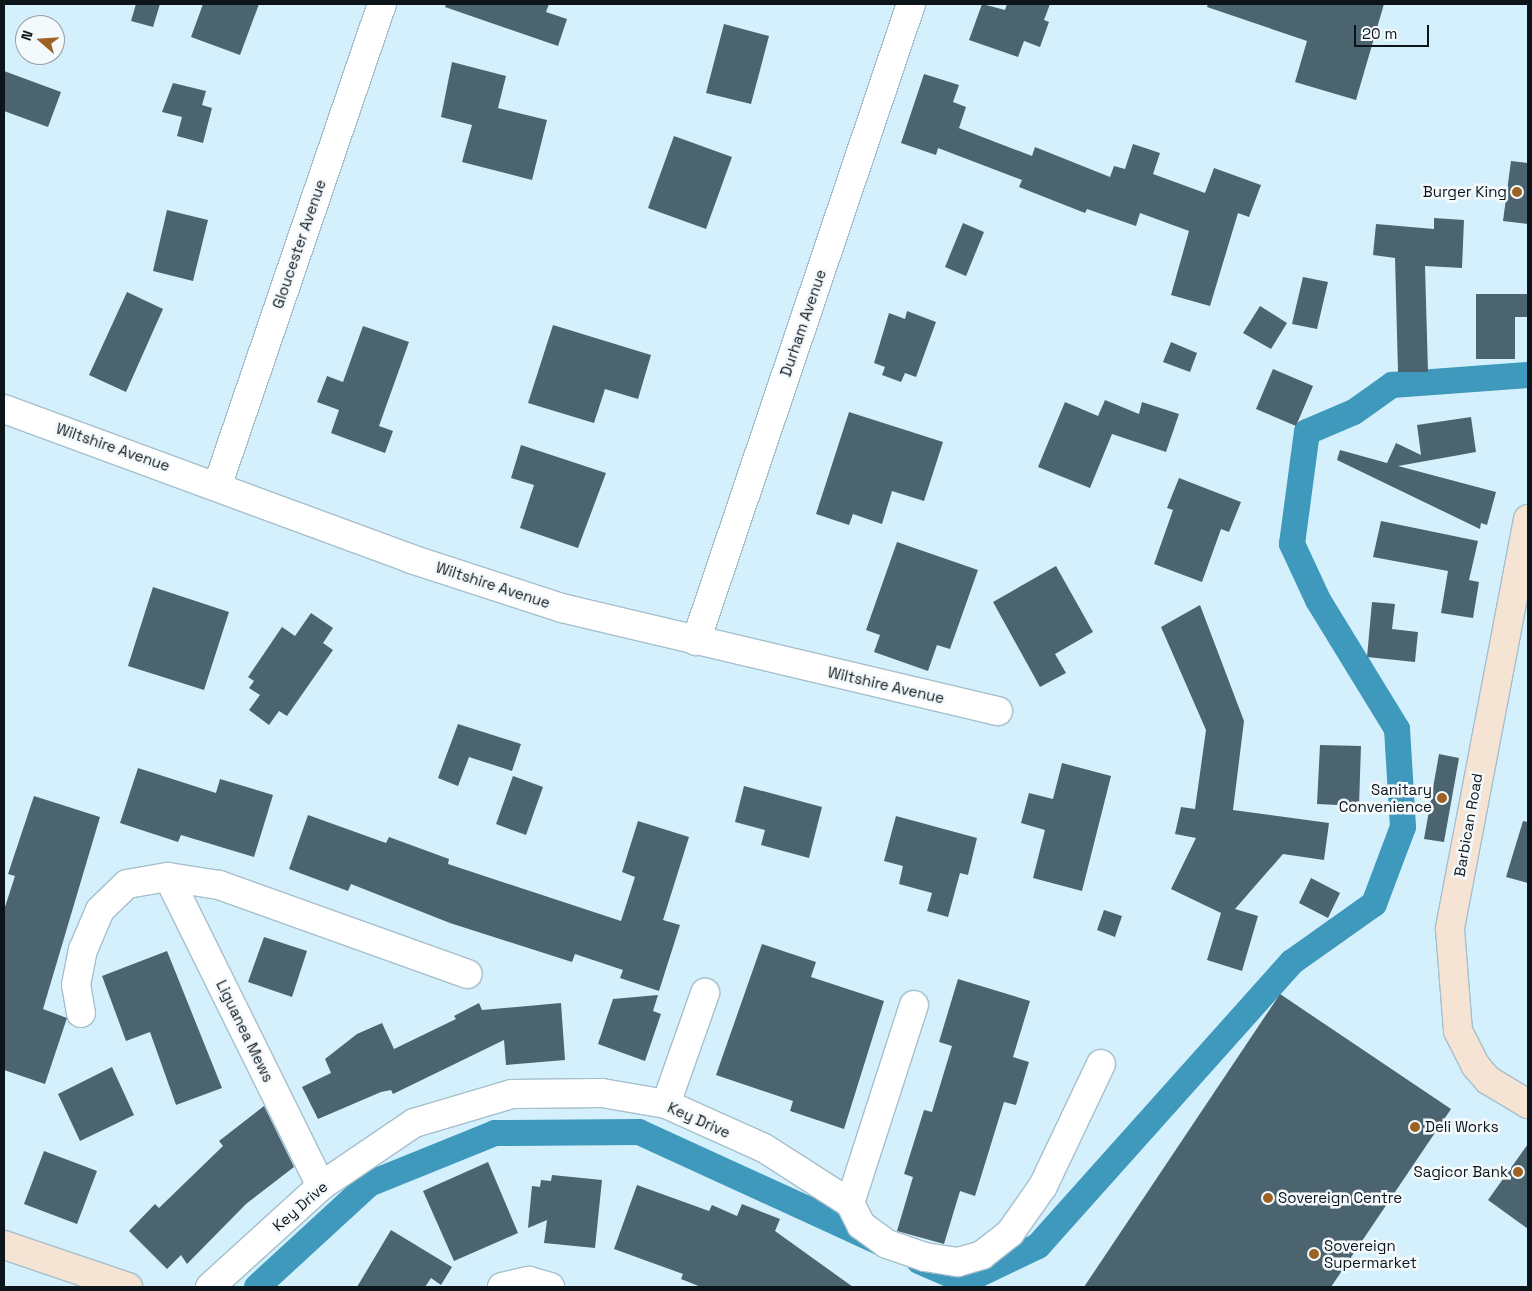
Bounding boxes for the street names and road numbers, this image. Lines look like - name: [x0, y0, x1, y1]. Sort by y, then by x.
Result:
- street label: Gloucester Avenue: [268, 177, 330, 311]
- street label: Durham Avenue: [776, 267, 830, 379]
- street label: Wiltshire Avenue: [54, 419, 172, 475]
- street label: Wiltshire Avenue: [434, 558, 552, 612]
- street label: Wiltshire Avenue: [826, 663, 946, 707]
- street label: Barbican Road: [1450, 772, 1486, 878]
- street label: Liguanea Mews: [212, 977, 278, 1085]
- street label: Key Drive: [665, 1098, 733, 1142]
- street label: Key Drive: [269, 1177, 331, 1235]

